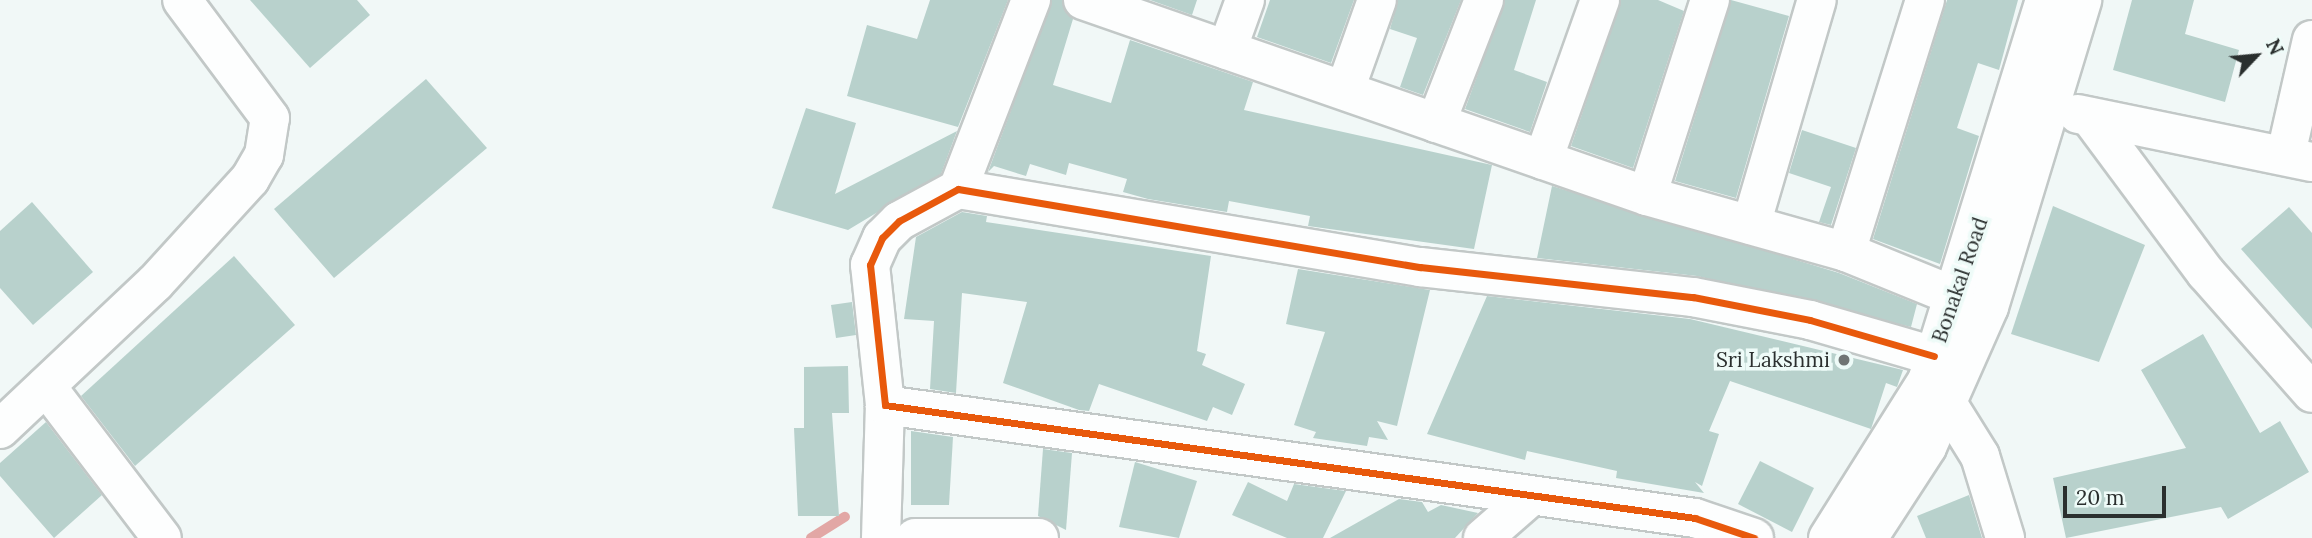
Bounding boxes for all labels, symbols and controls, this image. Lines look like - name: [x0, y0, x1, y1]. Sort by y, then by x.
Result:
- north arrow: [2221, 21, 2291, 91]
- text: N: [2261, 35, 2289, 59]
- street label: Bonakal Road: [1927, 214, 1993, 346]
- place label: Sri Lakshmi: [1716, 347, 1830, 373]
- marker: Sri Lakshmi: [1836, 352, 1852, 368]
- scale bar: [2067, 472, 2170, 516]
- text: 20 m: [2076, 484, 2125, 511]

